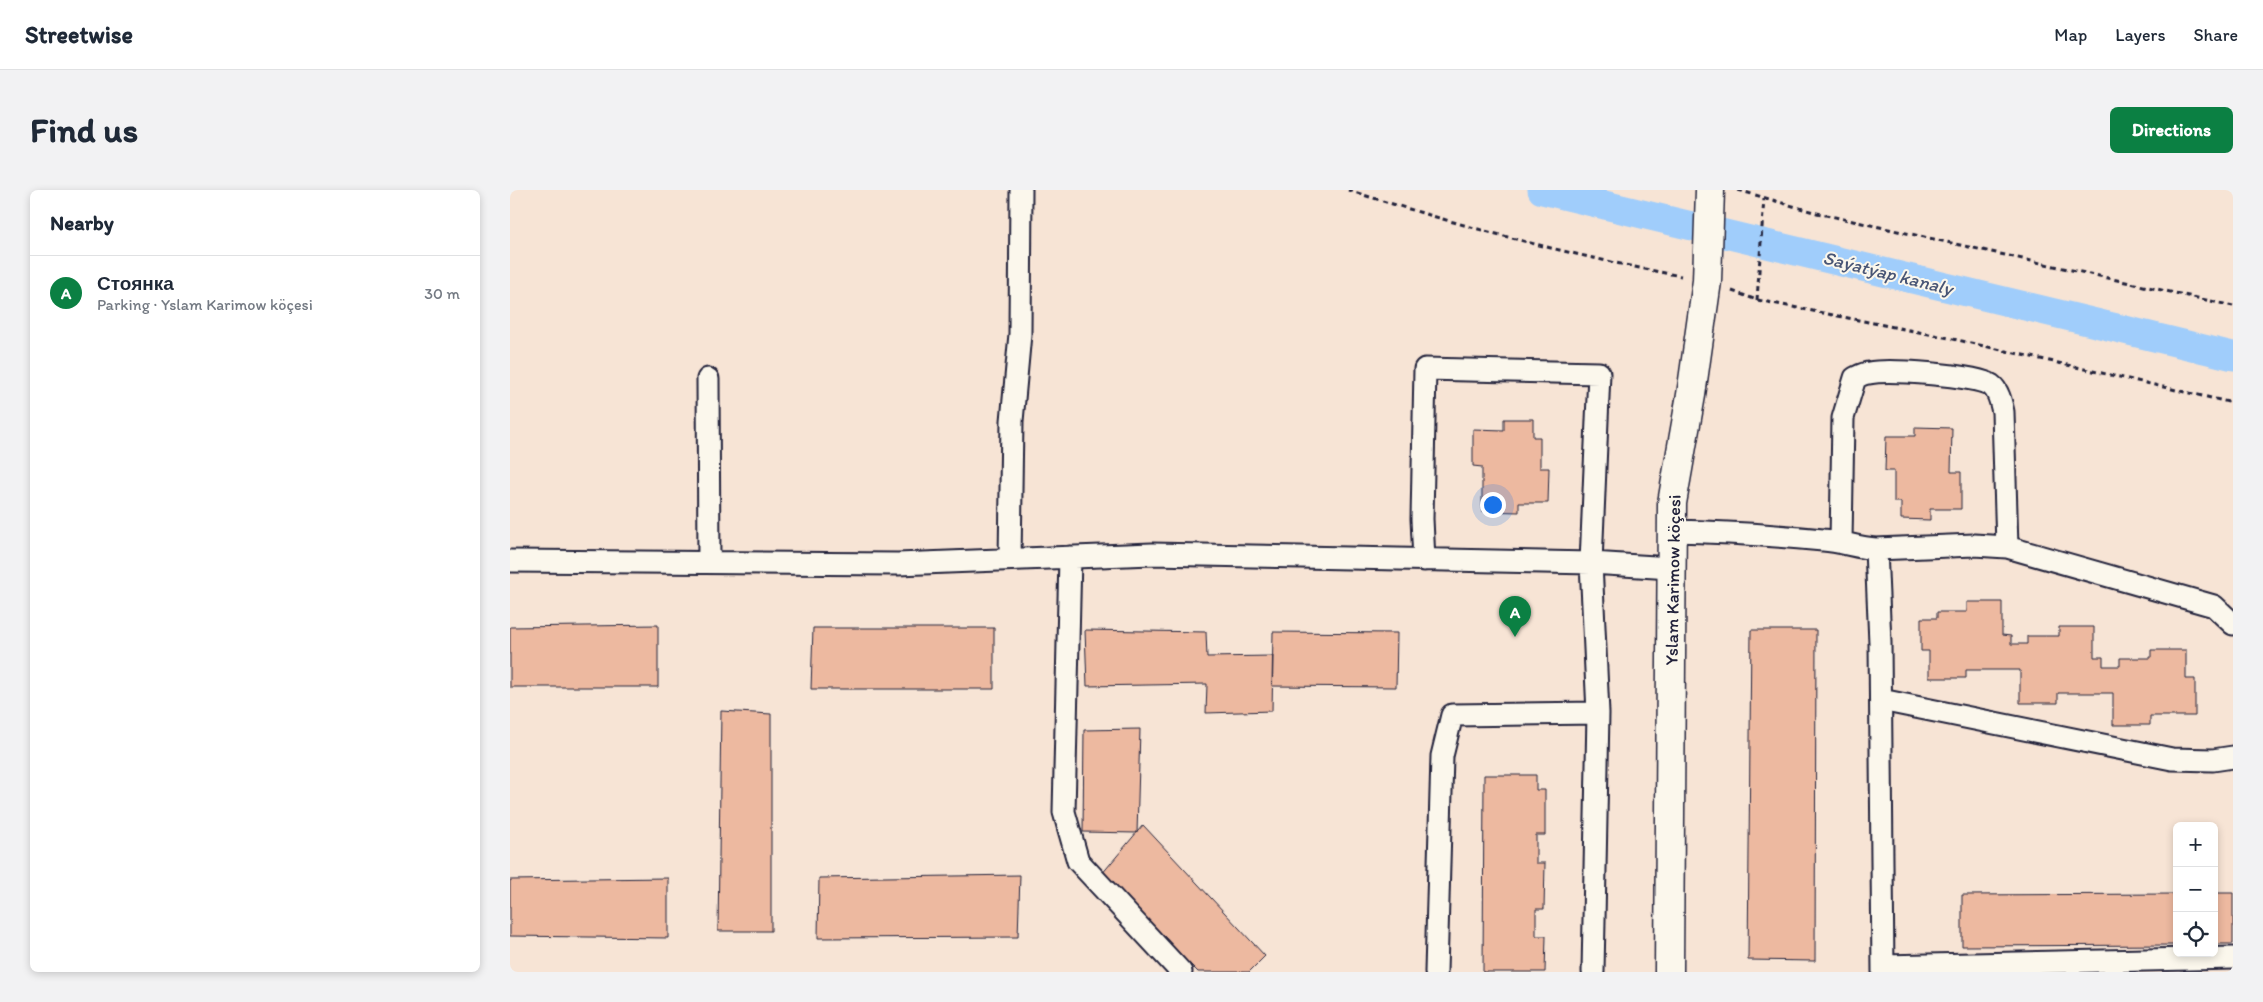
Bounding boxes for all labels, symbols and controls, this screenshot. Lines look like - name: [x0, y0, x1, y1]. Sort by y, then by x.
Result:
- text: Streetwise: [25, 20, 133, 49]
- text: Map: [2054, 24, 2087, 46]
- text: Layers: [2115, 24, 2165, 46]
- text: Share: [2193, 24, 2238, 46]
- button: Directions: [2110, 107, 2233, 153]
- text: Find us: [30, 109, 138, 151]
- text: Nearby: [50, 210, 114, 235]
- water label: Saýatýap kanaly: [1821, 246, 1957, 301]
- text: Стоянка: [97, 272, 174, 295]
- text: A: [61, 284, 71, 303]
- text: 30 m: [424, 284, 460, 303]
- text: Parking · Yslam Karimow köçesi: [97, 295, 313, 314]
- your location: [1480, 492, 1506, 518]
- street label: Yslam Karimow köçesi: [1661, 494, 1685, 666]
- pin: A: [1499, 596, 1531, 637]
- map controls: [2173, 822, 2218, 957]
- button: +: [2173, 822, 2218, 867]
- button: −: [2173, 867, 2218, 912]
- button: locate: [2173, 912, 2218, 957]

